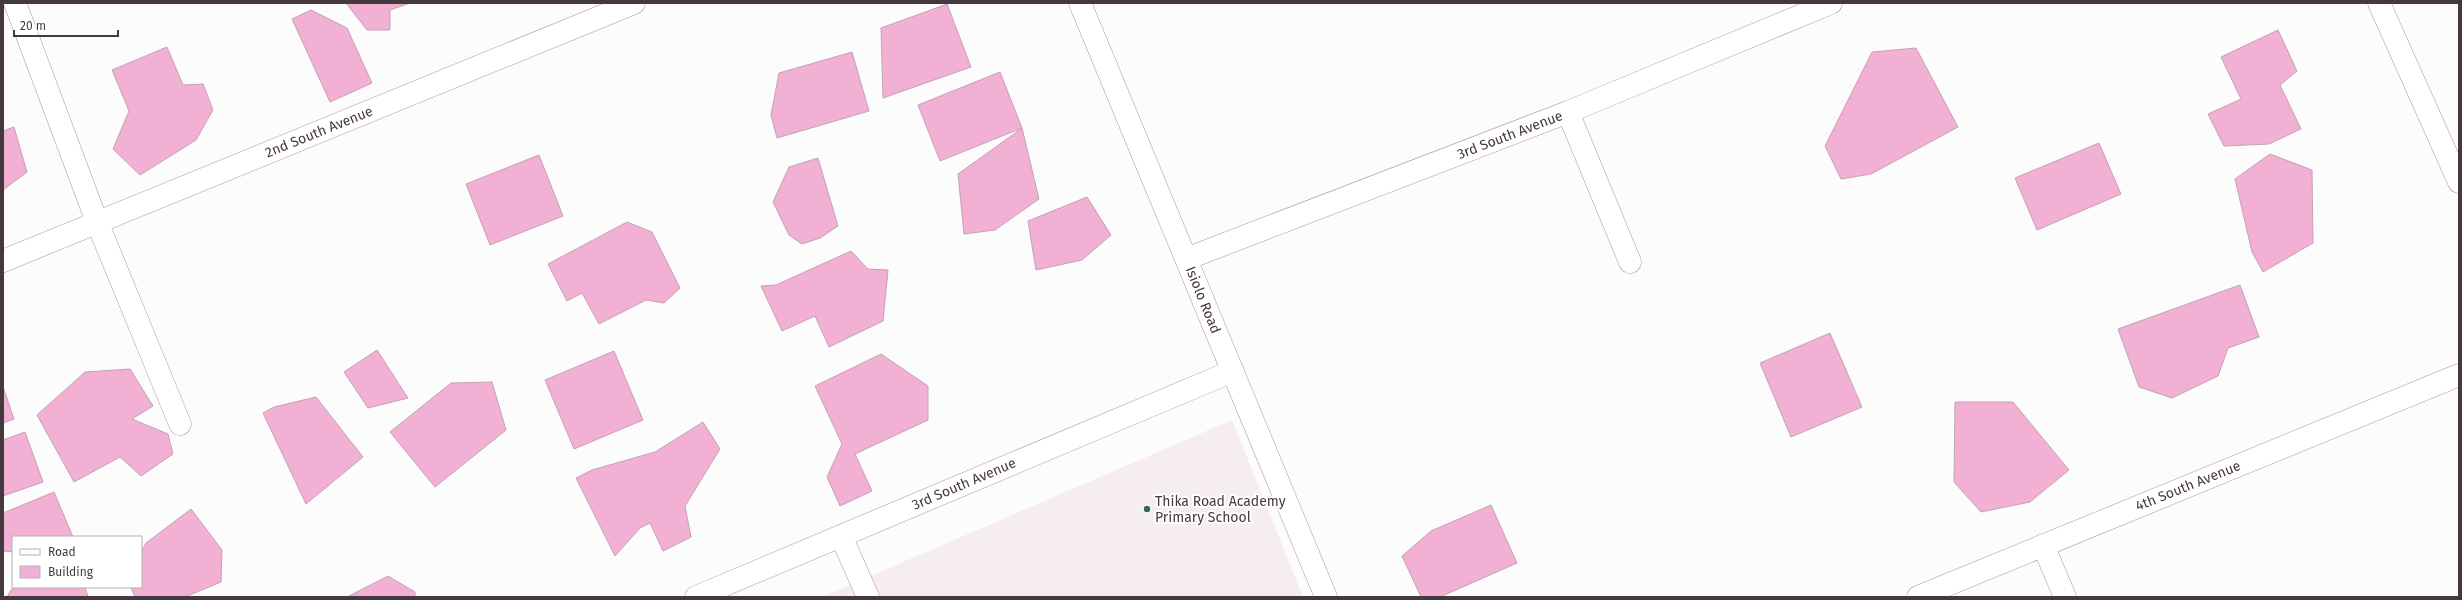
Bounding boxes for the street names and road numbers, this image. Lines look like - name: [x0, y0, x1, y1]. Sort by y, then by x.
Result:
- street label: 2nd South Avenue: [263, 103, 375, 161]
- street label: 3rd South Avenue: [1455, 107, 1565, 163]
- street label: Isiolo Road: [1182, 264, 1224, 336]
- street label: 3rd South Avenue: [909, 454, 1019, 514]
- street label: 4th South Avenue: [2133, 457, 2243, 515]

